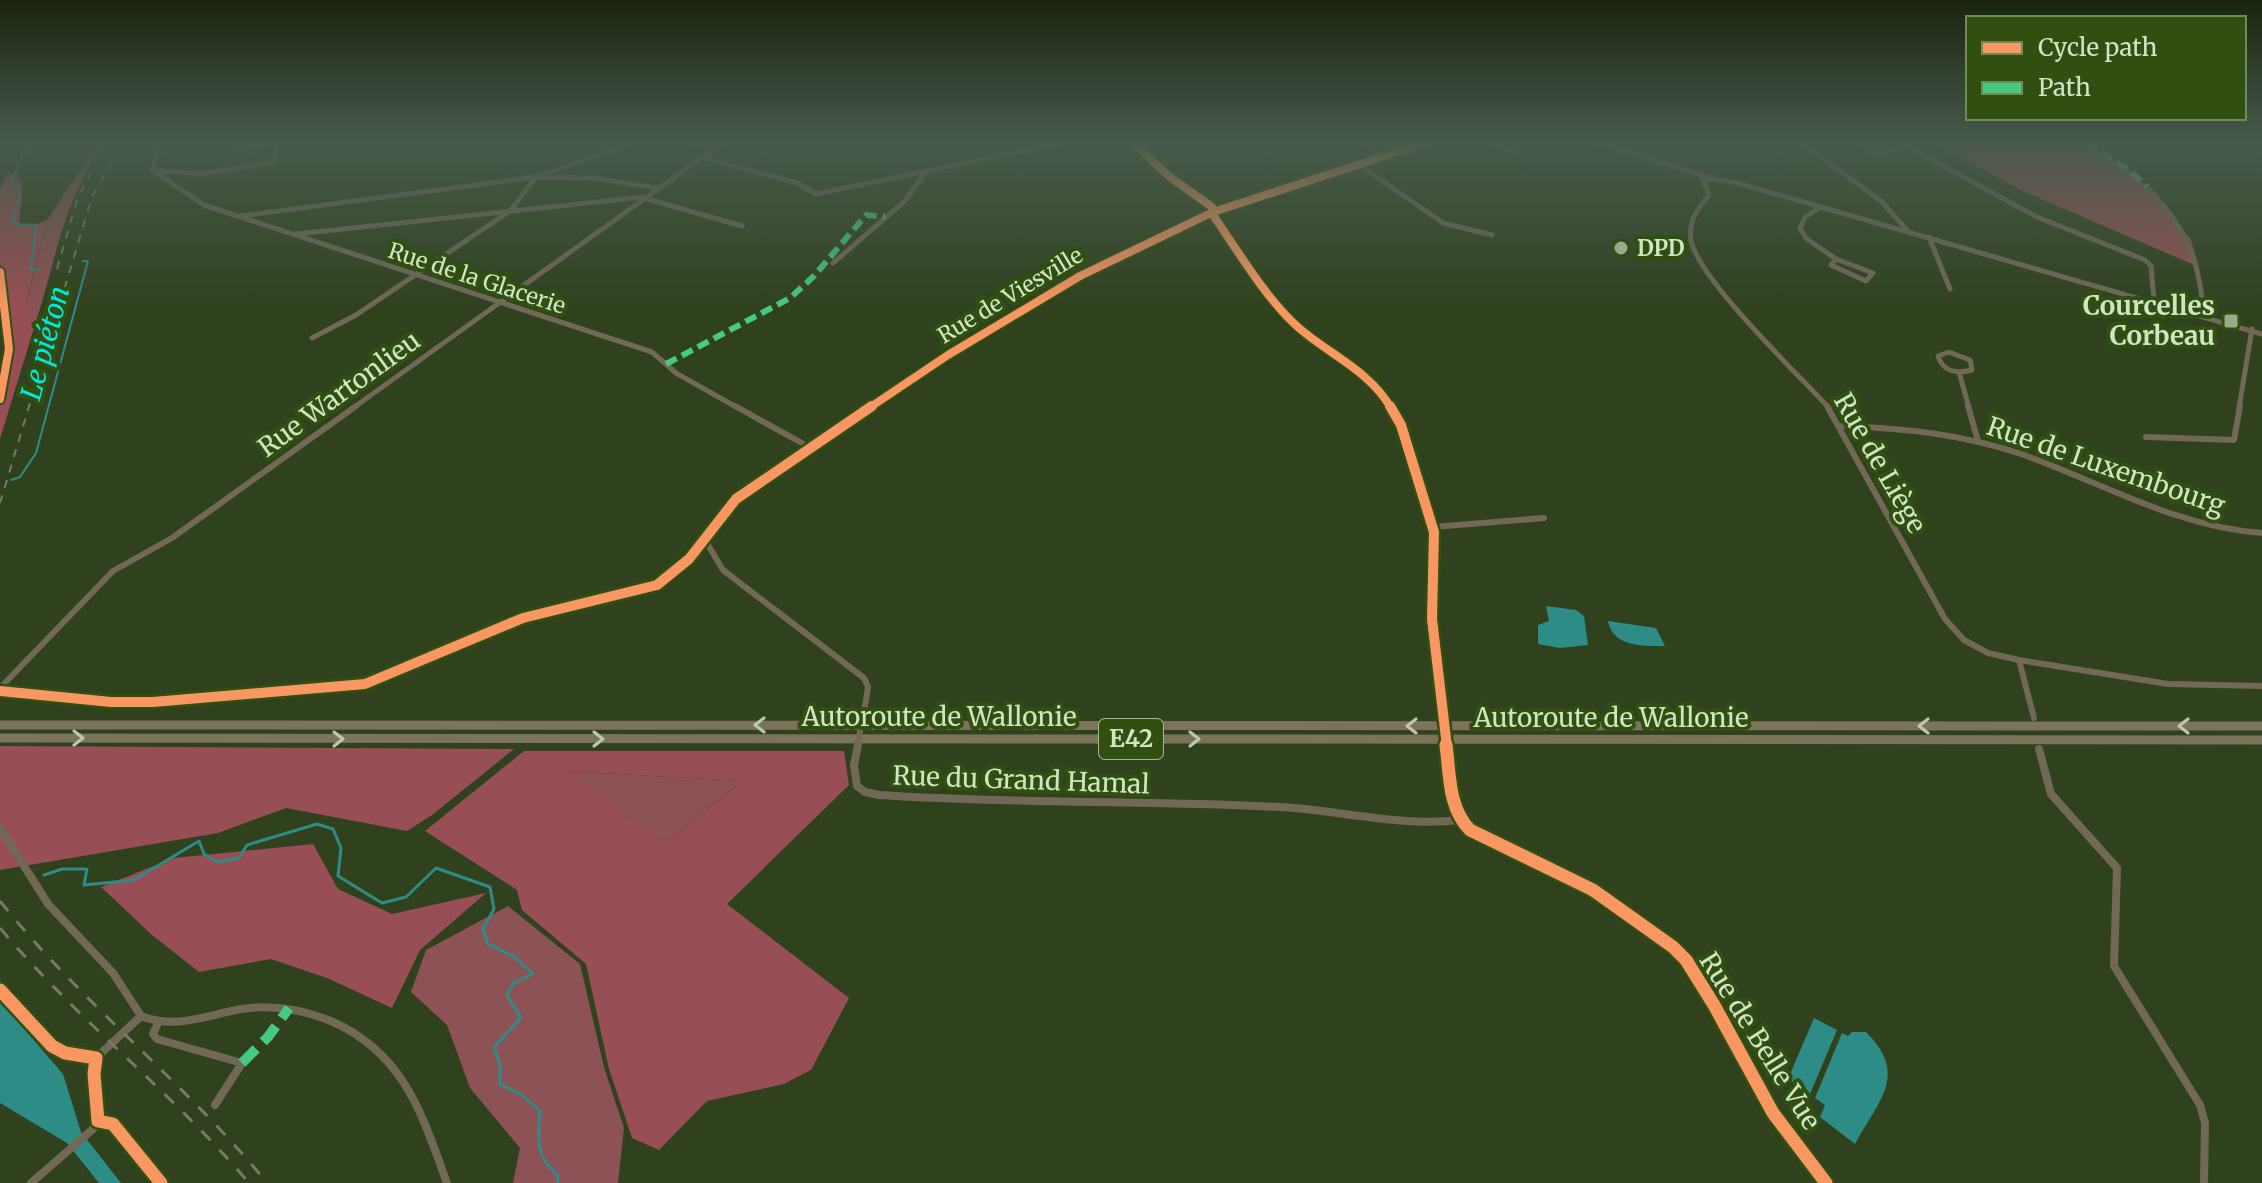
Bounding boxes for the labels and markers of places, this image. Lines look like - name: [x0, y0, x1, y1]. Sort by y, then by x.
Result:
- place label: DPD: [1637, 234, 1685, 262]
- marker: DPD: [1612, 239, 1630, 257]
- place label: Courcelles Corbeau: [2083, 289, 2215, 352]
- marker: Courcelles Corbeau: [2222, 312, 2240, 330]

